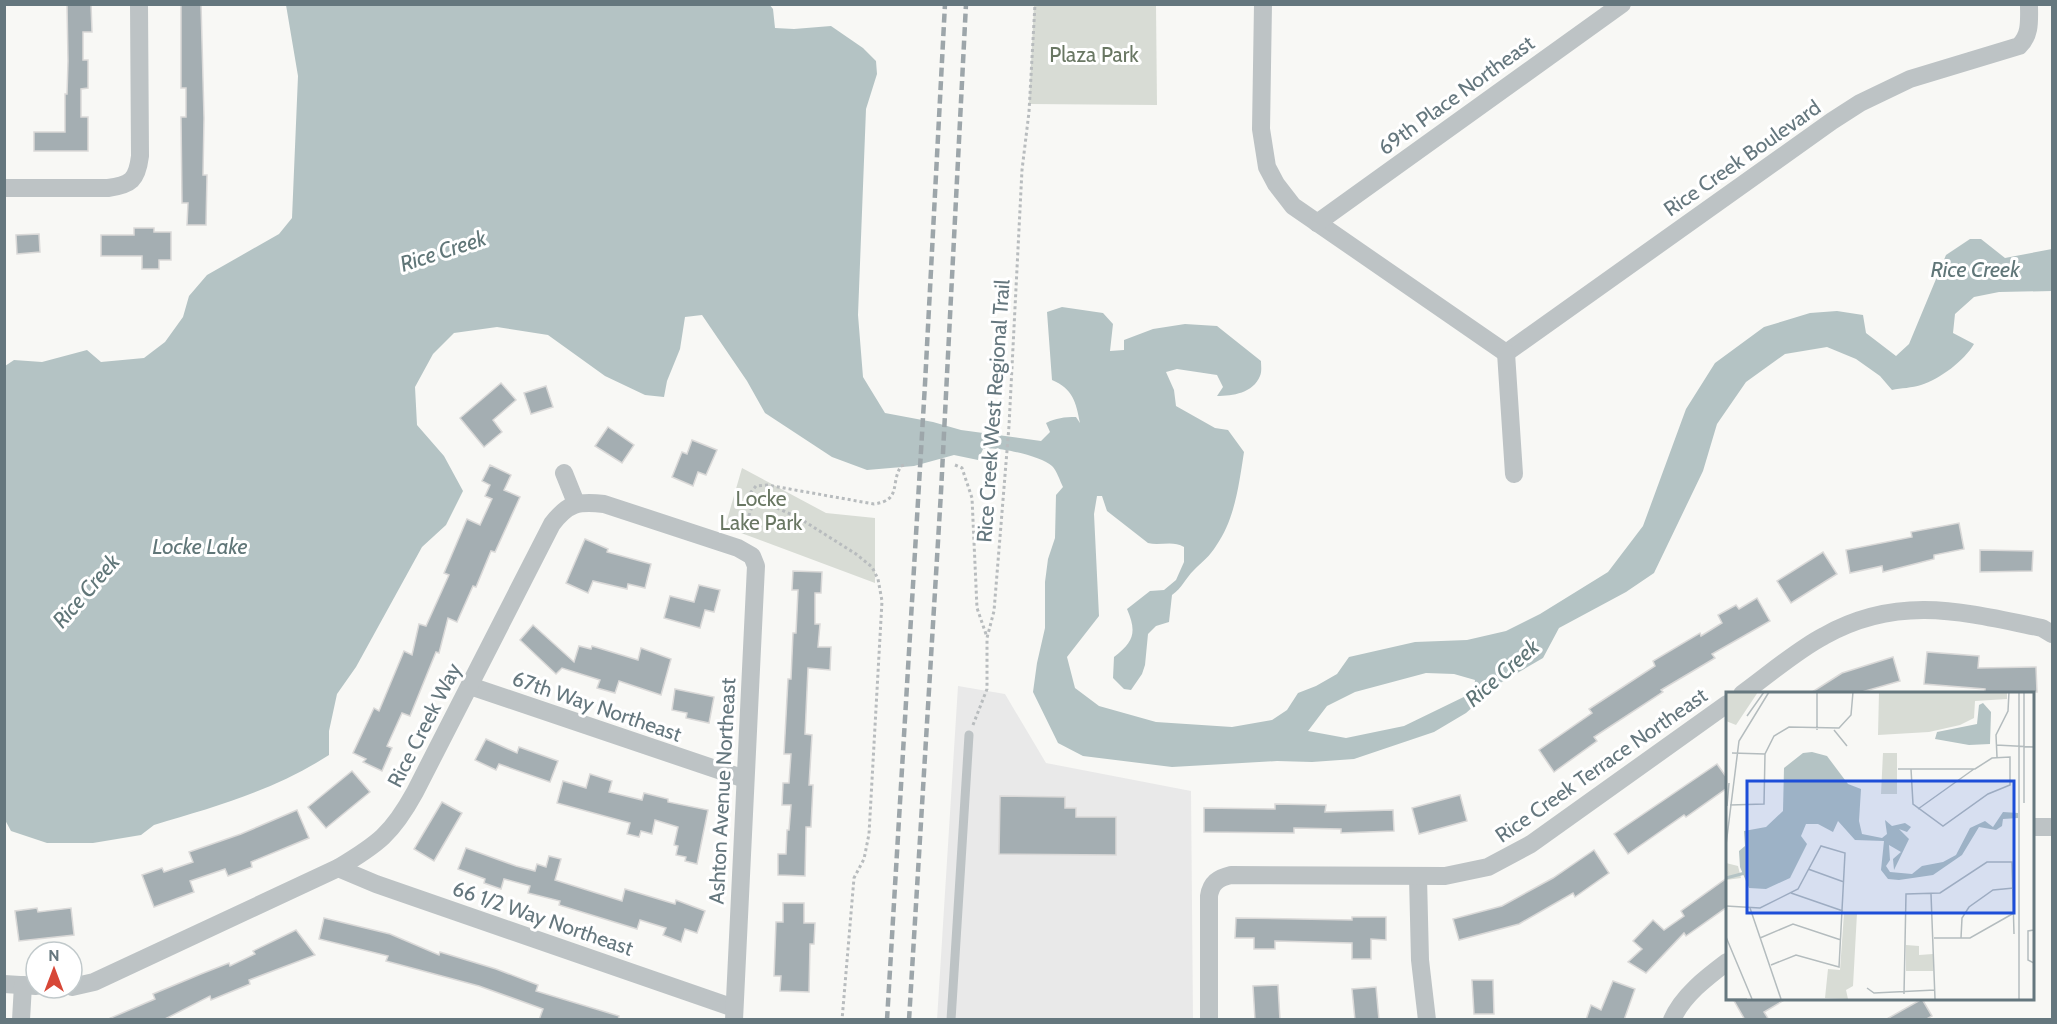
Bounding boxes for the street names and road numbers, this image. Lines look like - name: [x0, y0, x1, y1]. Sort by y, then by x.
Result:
- street label: 69th Place Northeast: [1373, 30, 1539, 160]
- street label: Rice Creek Boulevard: [1659, 95, 1825, 221]
- street label: Rice Creek West Regional Trail: [971, 279, 1015, 543]
- street label: Rice Creek Way: [382, 658, 466, 791]
- street label: 67th Way Northeast: [509, 665, 685, 747]
- street label: Ashton Avenue Northeast: [704, 677, 740, 905]
- street label: Rice Creek Terrace Northeast: [1490, 682, 1712, 848]
- street label: 66 1/2 Way Northeast: [449, 875, 637, 961]

